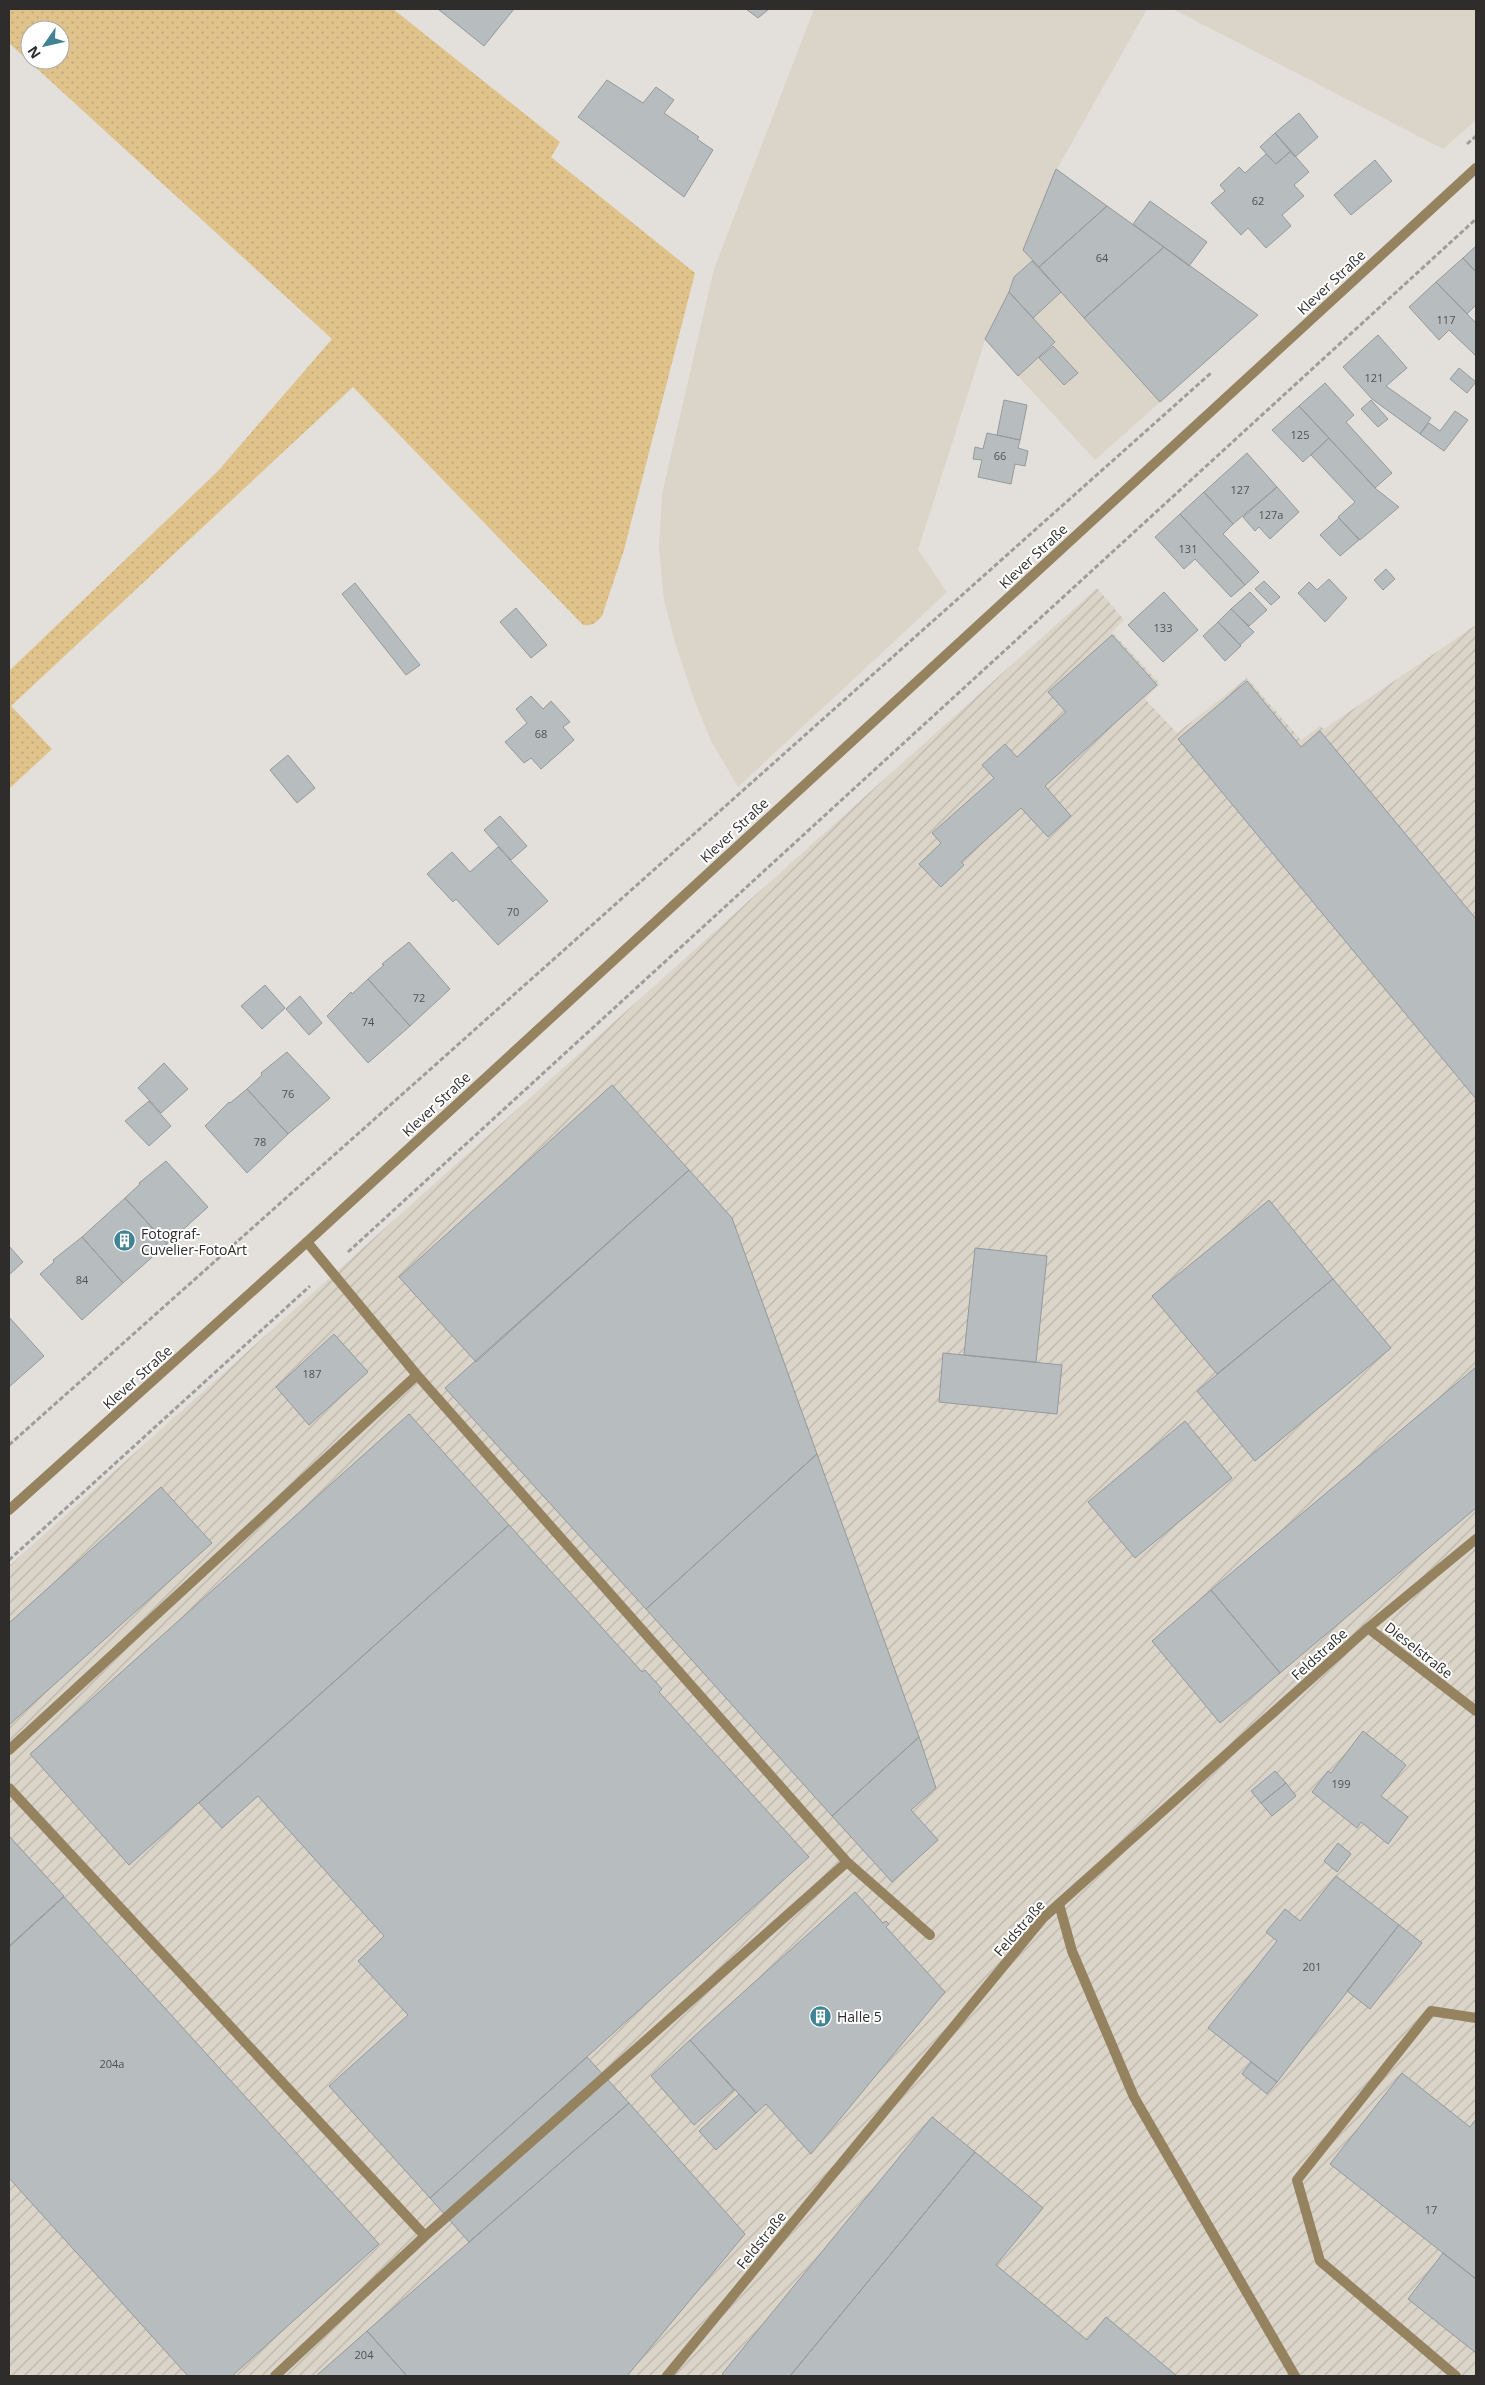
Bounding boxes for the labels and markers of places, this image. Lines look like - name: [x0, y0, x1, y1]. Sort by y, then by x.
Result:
- place label: Fotograf- Cuvelier-FotoArt: [141, 1224, 247, 1259]
- building icon: Fotograf- Cuvelier-FotoArt: [113, 1229, 137, 1253]
- building icon: Halle 5: [809, 2004, 833, 2028]
- place label: Halle 5: [837, 2007, 882, 2026]

